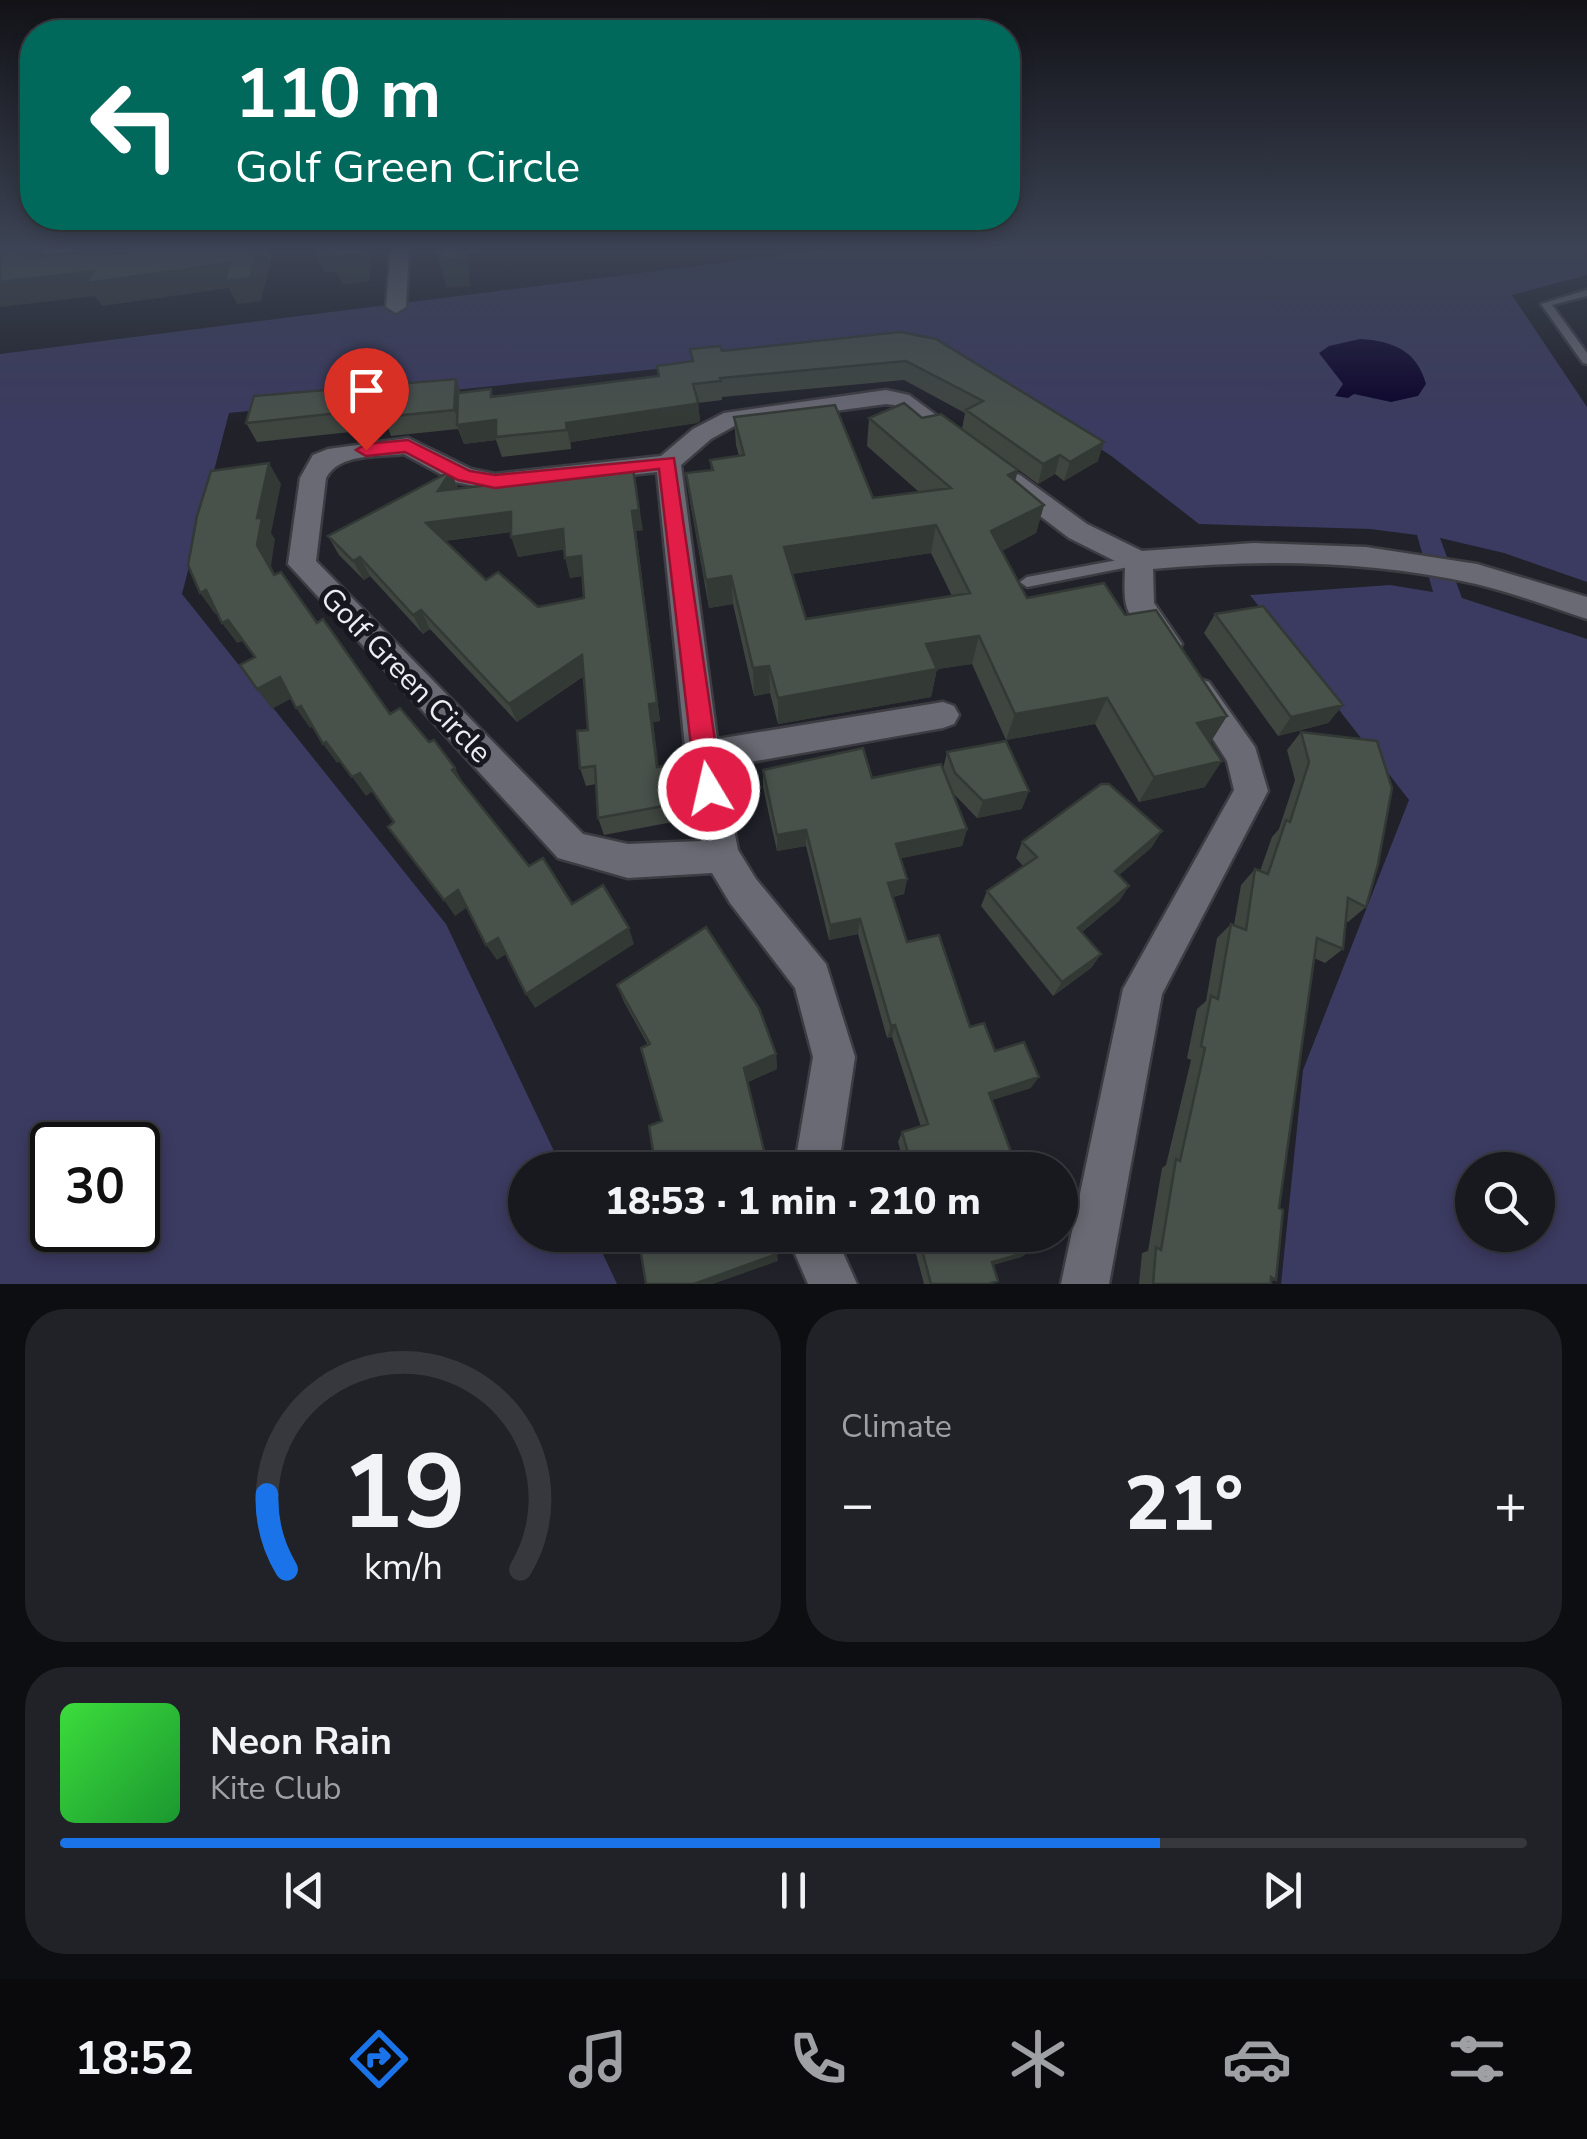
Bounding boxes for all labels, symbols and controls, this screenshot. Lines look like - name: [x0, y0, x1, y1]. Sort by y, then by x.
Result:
- text: 110 m: [235, 46, 441, 142]
- icon: left: [70, 60, 200, 190]
- text: Golf Green Circle: [235, 137, 580, 198]
- pin: [324, 348, 409, 451]
- icon: arrive: [339, 363, 394, 418]
- street label: Golf Green Circle: [311, 578, 500, 772]
- position arrow: [657, 737, 761, 841]
- speed limit sign: 30: [30, 1122, 160, 1252]
- map controls: [1455, 1152, 1555, 1252]
- button: search: [1455, 1152, 1555, 1252]
- text: 18:53 · 1 min · 210 m: [605, 1176, 981, 1227]
- text: Climate: [841, 1405, 952, 1448]
- text: 19: [341, 1422, 465, 1564]
- text: 21°: [1125, 1453, 1243, 1555]
- text: −: [841, 1467, 874, 1542]
- text: +: [1494, 1467, 1527, 1542]
- text: km/h: [364, 1543, 442, 1592]
- text: Neon Rain: [210, 1716, 392, 1767]
- text: Kite Club: [210, 1767, 341, 1810]
- icon: previous: [277, 1863, 332, 1918]
- icon: pause: [766, 1863, 821, 1918]
- icon: next: [1255, 1863, 1310, 1918]
- icon: directions: [344, 2024, 414, 2094]
- icon: music: [563, 2024, 633, 2094]
- icon: phone: [783, 2024, 853, 2094]
- icon: climate: [1003, 2024, 1073, 2094]
- icon: car: [1222, 2024, 1292, 2094]
- icon: filters: [1442, 2024, 1512, 2094]
- text: 18:52: [75, 2029, 194, 2090]

